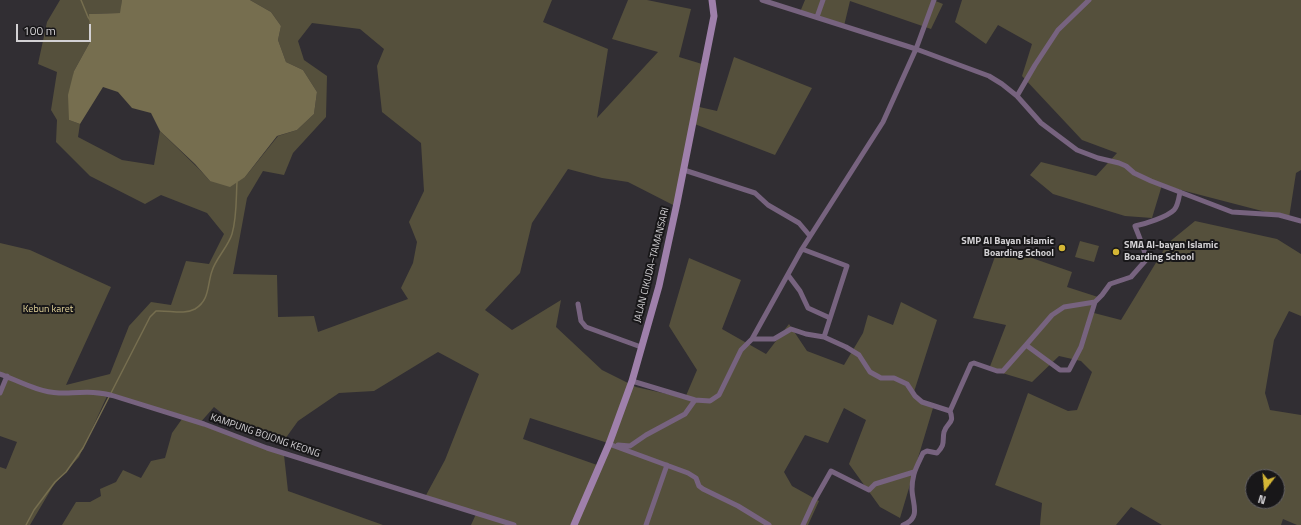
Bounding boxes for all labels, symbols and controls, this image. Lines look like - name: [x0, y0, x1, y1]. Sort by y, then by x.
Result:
- scale bar: [18, 16, 93, 42]
- text: 100 m: [23, 21, 56, 40]
- street label: JALAN CIKUDA–TAMANSARI: [632, 206, 672, 324]
- place label: SMP Al Bayan Islamic Boarding School: [961, 236, 1054, 260]
- place label: SMA Al-bayan Islamic Boarding School: [1124, 240, 1218, 264]
- marker: SMP Al Bayan Islamic Boarding School: [1057, 243, 1067, 253]
- marker: SMA Al-bayan Islamic Boarding School: [1111, 247, 1121, 257]
- park label: Kebun karet: [23, 304, 73, 316]
- street label: KAMPUNG BOJONG KEONG: [208, 412, 322, 460]
- north arrow: [1245, 469, 1285, 509]
- text: N: [1256, 491, 1268, 508]

